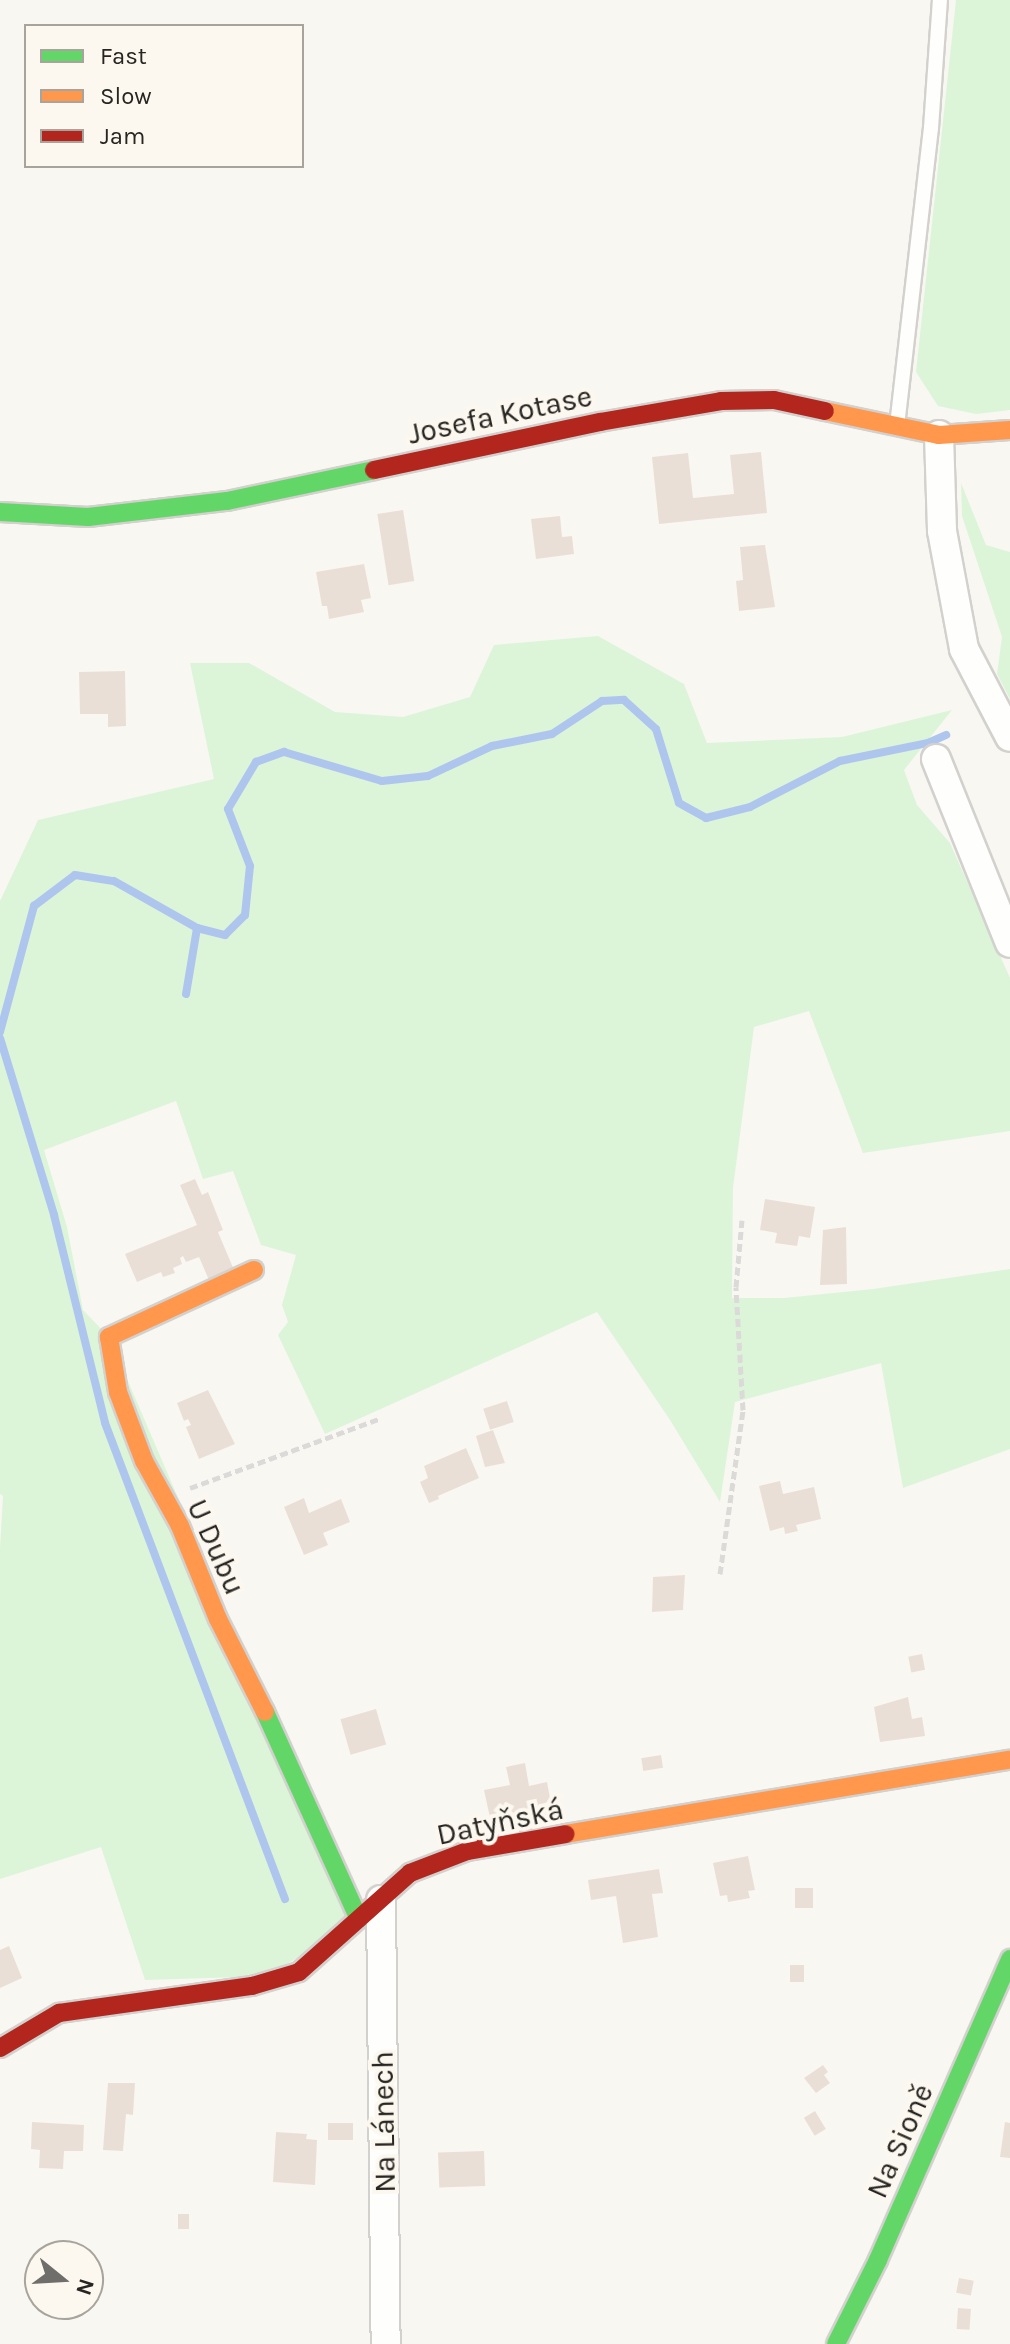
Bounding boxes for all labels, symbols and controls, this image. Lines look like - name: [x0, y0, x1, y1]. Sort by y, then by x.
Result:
- legend: [24, 24, 304, 168]
- text: Fast: [100, 42, 147, 70]
- text: Slow: [100, 82, 152, 110]
- text: Jam: [100, 122, 145, 150]
- street label: Josefa Kotase: [405, 378, 595, 452]
- street label: U Dubu: [179, 1494, 253, 1600]
- street label: Datyňská: [433, 1791, 567, 1853]
- street label: Na Lánech: [365, 2051, 403, 2193]
- street label: Na Sioně: [859, 2078, 941, 2204]
- north arrow: [24, 2240, 104, 2320]
- text: N: [70, 2275, 100, 2298]

